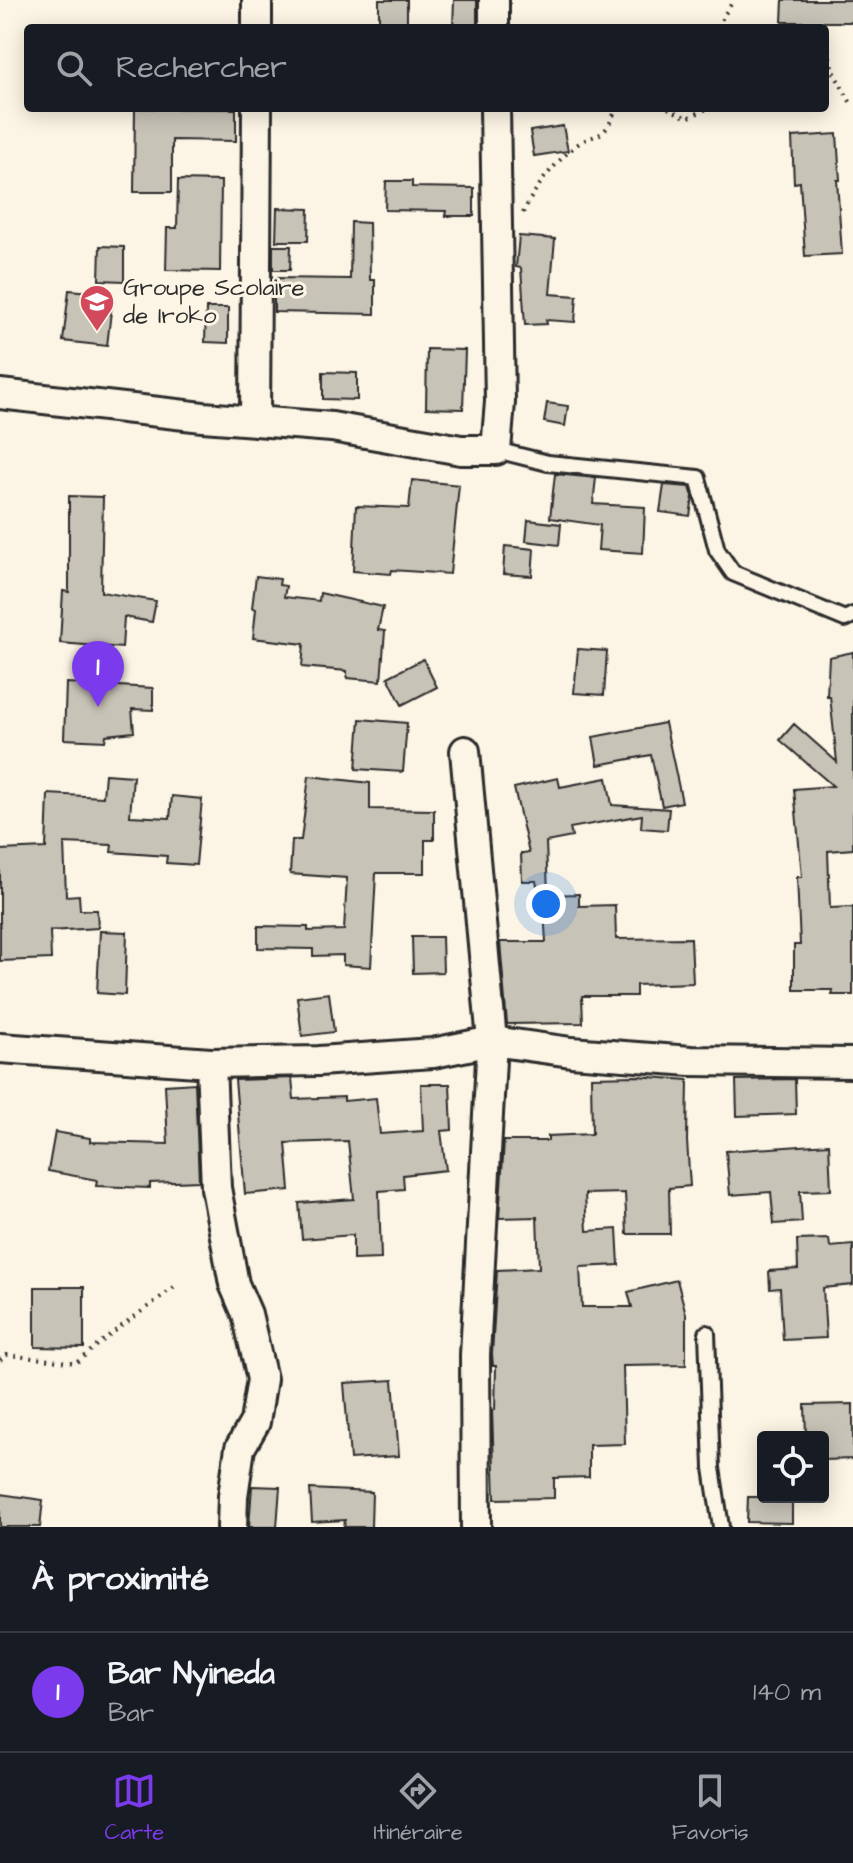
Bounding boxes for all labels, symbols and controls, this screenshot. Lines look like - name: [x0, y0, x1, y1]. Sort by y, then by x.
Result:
- search box: [24, 24, 829, 112]
- icon: search: [52, 46, 96, 90]
- text: Rechercher: [116, 47, 287, 89]
- place label: Groupe Scolaire de Iroko: [123, 271, 304, 333]
- school or university icon: Groupe Scolaire de Iroko: [78, 283, 116, 333]
- pin: 1: [72, 641, 124, 707]
- your location: [526, 884, 566, 924]
- map controls: [757, 1431, 829, 1503]
- button: locate: [757, 1431, 829, 1503]
- text: À proximité: [32, 1555, 209, 1603]
- text: Bar Nyineda: [108, 1653, 275, 1695]
- text: 1: [56, 1674, 60, 1710]
- text: 140 m: [753, 1674, 821, 1710]
- text: Bar: [108, 1695, 154, 1731]
- tab: Carte: [105, 1769, 164, 1848]
- tab: Itinéraire: [373, 1769, 463, 1848]
- tab: Favoris: [672, 1769, 748, 1848]

